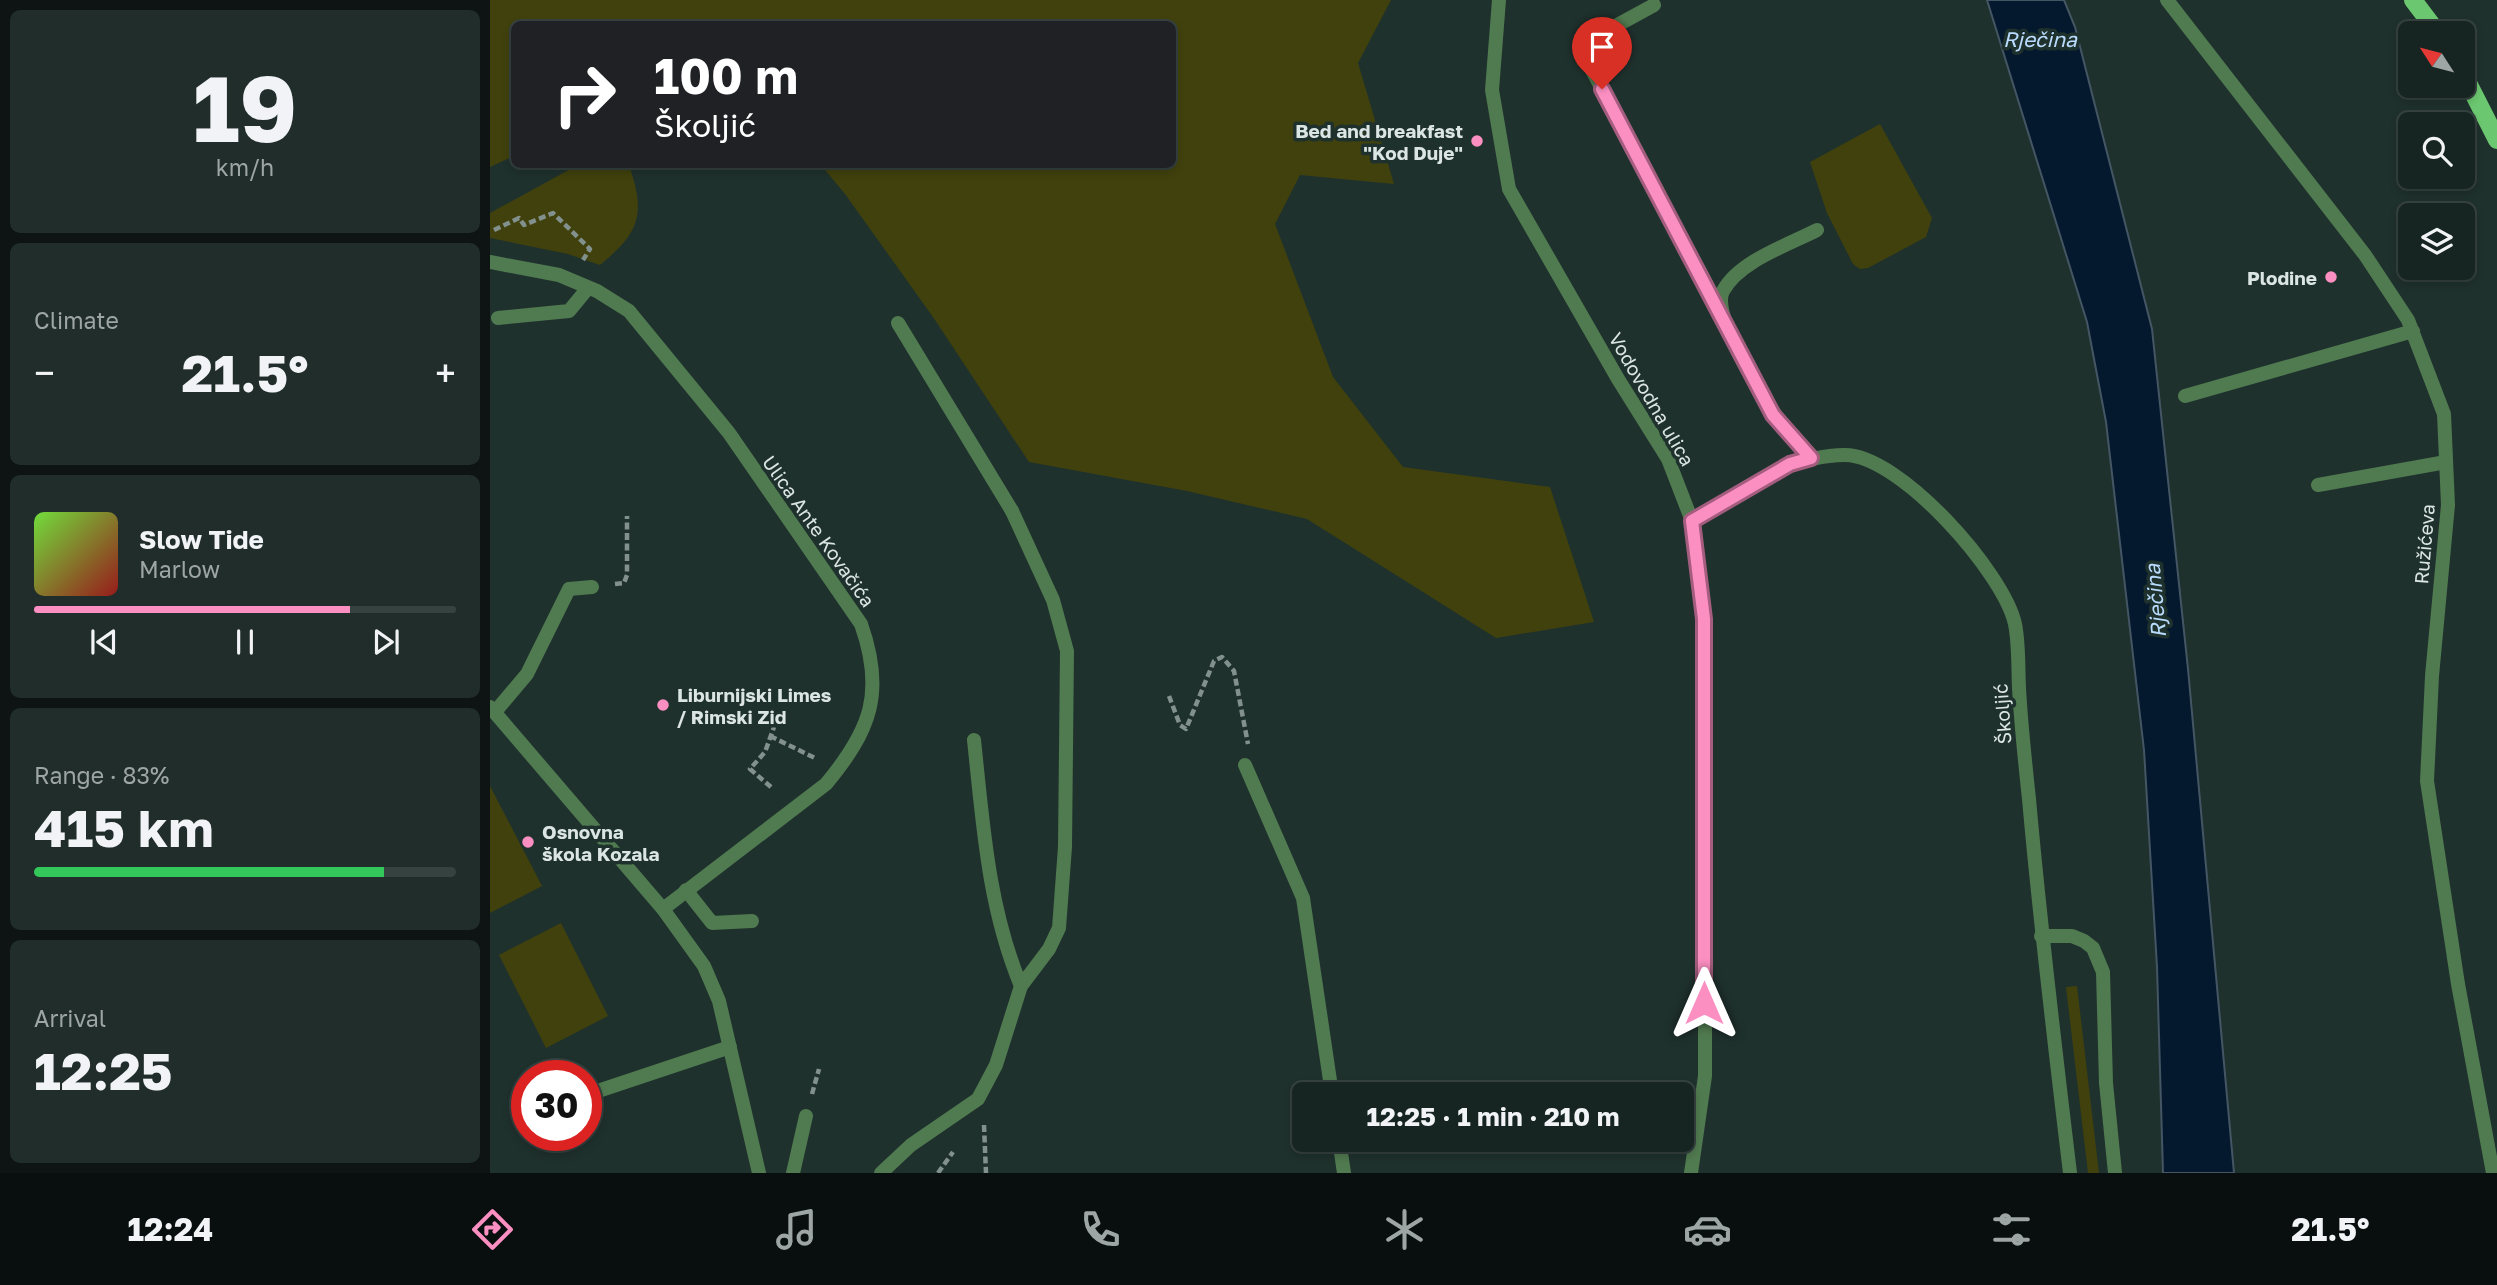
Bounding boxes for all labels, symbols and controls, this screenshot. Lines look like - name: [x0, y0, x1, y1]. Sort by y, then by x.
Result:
- pin: [1572, 17, 1632, 89]
- north arrow: [2398, 21, 2474, 98]
- map controls: [2398, 21, 2475, 280]
- water label: Rječina: [2003, 26, 2078, 52]
- icon: arrive: [1583, 28, 1621, 66]
- text: 100 m: [654, 46, 798, 105]
- icon: right: [539, 49, 630, 140]
- text: 19: [193, 53, 297, 162]
- text: Školjić: [654, 106, 756, 144]
- button: search: [2398, 112, 2475, 189]
- place label: Bed and breakfast "Kod Duje": [1295, 119, 1463, 164]
- marker: Bed and breakfast "Kod Duje": [1469, 133, 1485, 149]
- text: km/h: [216, 153, 274, 181]
- button: layers: [2398, 203, 2475, 280]
- place label: Plodine: [2247, 266, 2317, 289]
- marker: Plodine: [2323, 269, 2339, 285]
- text: Climate: [34, 306, 119, 334]
- street label: Vodovodna ulica: [1605, 328, 1699, 470]
- text: 21.5°: [181, 341, 309, 403]
- text: −: [34, 350, 55, 395]
- text: +: [435, 350, 456, 395]
- street label: Ulica Ante Kovačića: [758, 451, 880, 611]
- street label: Ružićeva: [2409, 503, 2439, 585]
- text: Slow Tide: [139, 524, 264, 555]
- text: Marlow: [139, 555, 220, 583]
- water label: Rječina: [2139, 562, 2171, 639]
- icon: previous: [85, 623, 123, 661]
- icon: pause: [226, 623, 264, 661]
- icon: next: [367, 623, 405, 661]
- place label: Liburnijski Limes / Rimski Zid: [677, 683, 832, 728]
- street label: Školjić: [1988, 683, 2016, 745]
- marker: Liburnijski Limes / Rimski Zid: [655, 697, 671, 713]
- text: Range · 83%: [34, 761, 169, 789]
- text: 415 km: [34, 796, 214, 858]
- place label: Osnovna škola Kozala: [542, 820, 660, 865]
- marker: Osnovna škola Kozala: [520, 834, 536, 850]
- position arrow: [1667, 966, 1741, 1040]
- text: Arrival: [34, 1004, 106, 1032]
- text: 12:25: [34, 1039, 173, 1101]
- speed limit sign: 30: [511, 1060, 602, 1151]
- text: 12:25 · 1 min · 210 m: [1367, 1101, 1619, 1132]
- icon: directions: [468, 1205, 517, 1254]
- icon: music: [772, 1205, 821, 1254]
- icon: phone: [1076, 1205, 1125, 1254]
- icon: climate: [1380, 1205, 1429, 1254]
- icon: car: [1683, 1205, 1732, 1254]
- icon: filters: [1987, 1205, 2036, 1254]
- text: 12:24: [127, 1210, 213, 1248]
- text: 21.5°: [2291, 1210, 2369, 1248]

